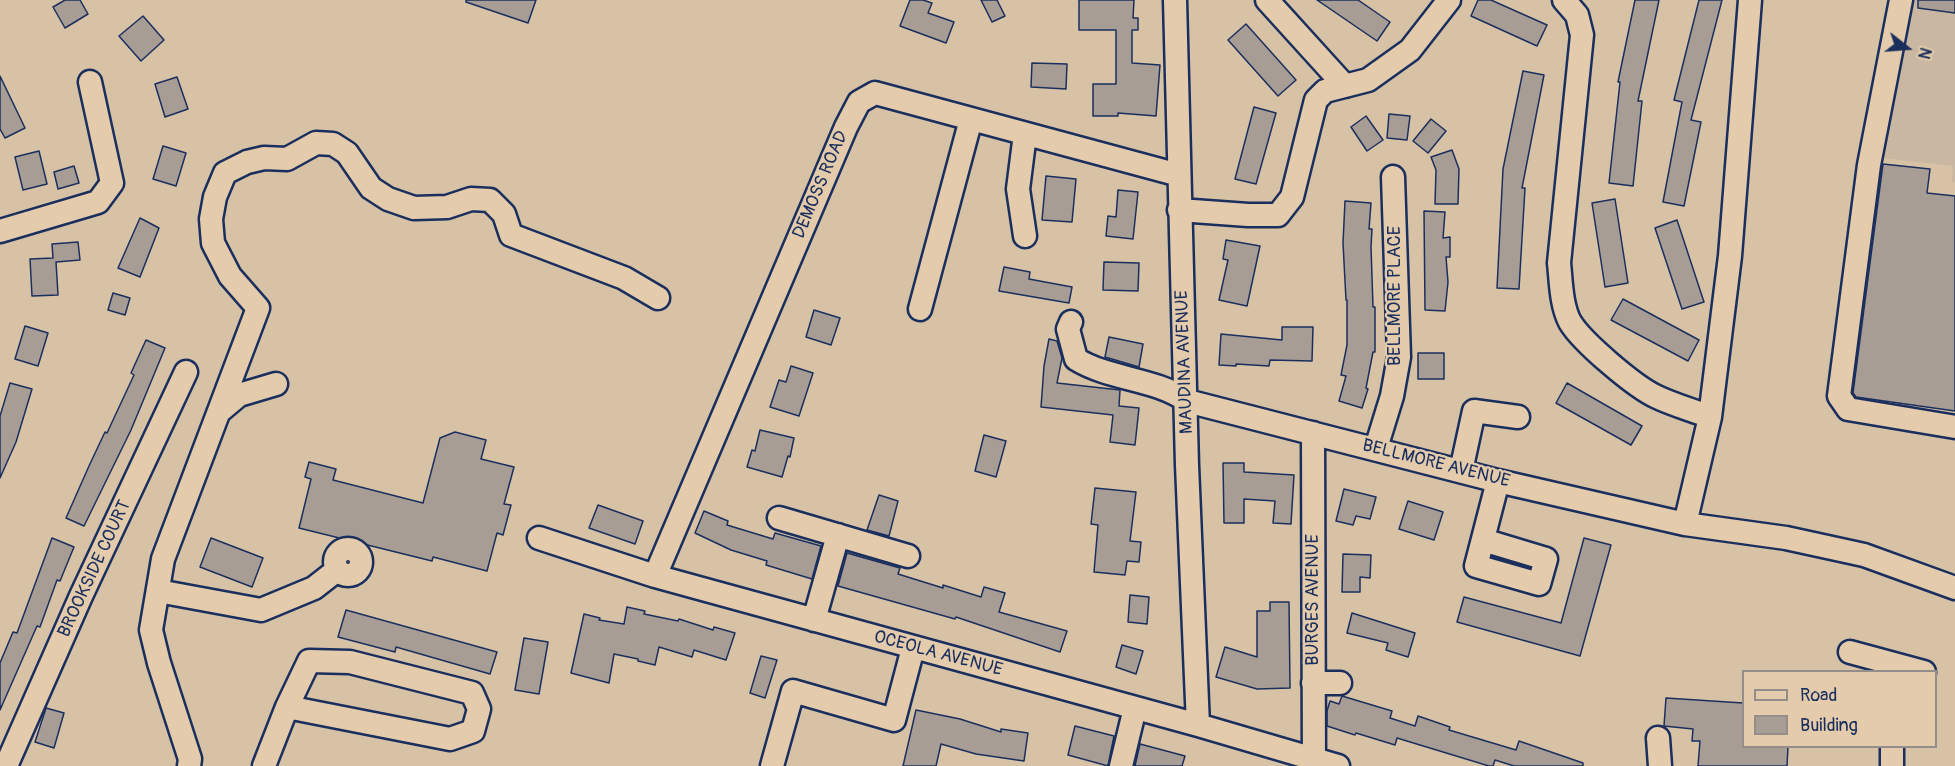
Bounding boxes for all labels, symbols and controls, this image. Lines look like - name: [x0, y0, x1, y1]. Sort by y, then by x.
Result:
- north arrow: [1877, 18, 1937, 78]
- text: N: [1913, 45, 1935, 61]
- street label: DEMOSS ROAD: [789, 128, 853, 242]
- street label: BELLMORE PLACE: [1384, 226, 1406, 366]
- street label: MAUDINA AVENUE: [1172, 290, 1198, 434]
- street label: BELLMORE AVENUE: [1360, 435, 1512, 493]
- street label: BROOKSIDE COURT: [54, 497, 136, 641]
- street label: BURGES AVENUE: [1302, 534, 1324, 666]
- street label: OCEOLA AVENUE: [871, 626, 1005, 682]
- legend: [1742, 670, 1937, 748]
- text: Road: [1800, 684, 1837, 707]
- text: Building: [1800, 714, 1858, 737]

